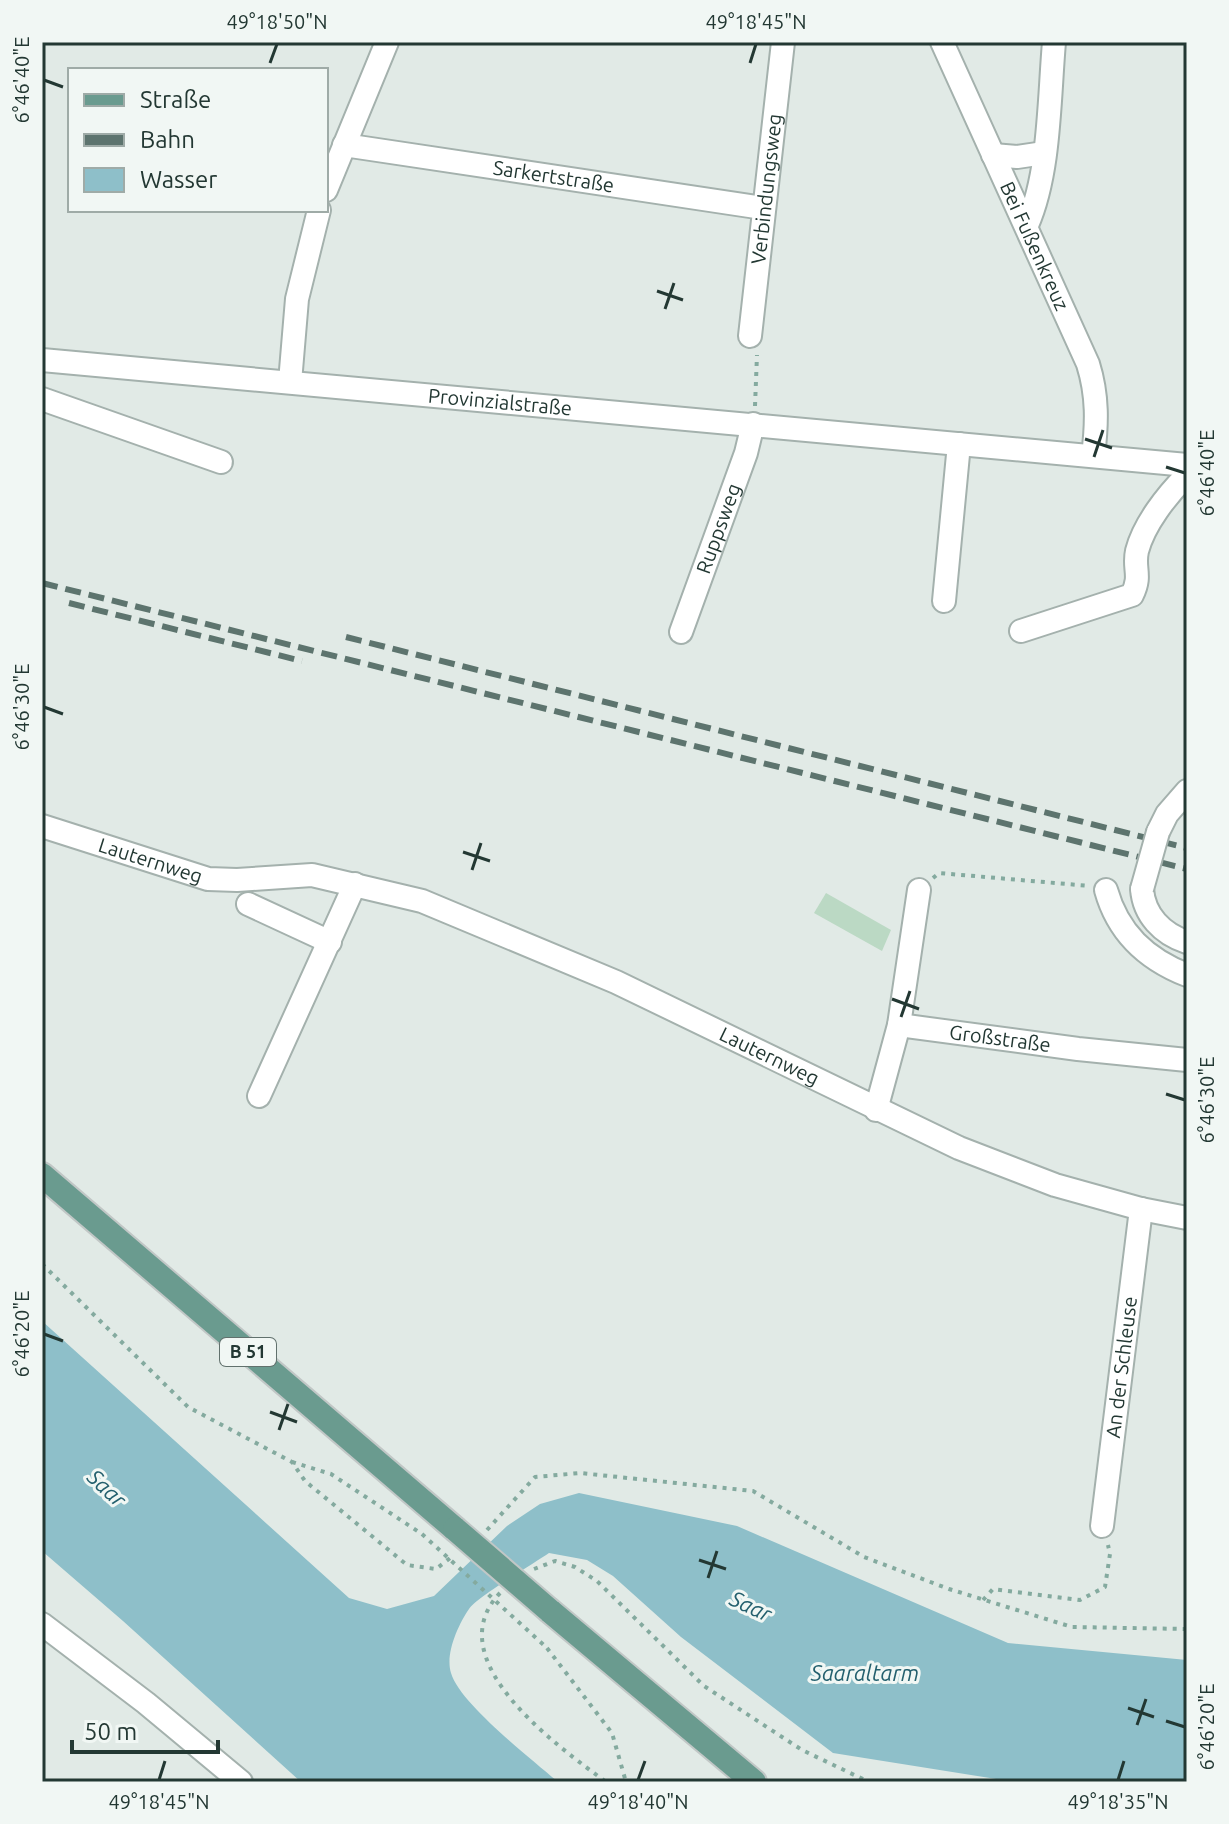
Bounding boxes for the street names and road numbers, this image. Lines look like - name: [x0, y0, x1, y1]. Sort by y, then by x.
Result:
- street label: Verbindungsweg: [746, 112, 786, 265]
- street label: Sarkertstraße: [492, 156, 616, 196]
- street label: Bei Fußenkreuz: [996, 178, 1074, 314]
- street label: Provinzialstraße: [427, 383, 573, 420]
- street label: Ruppsweg: [691, 480, 745, 577]
- street label: Lauternweg: [96, 833, 206, 888]
- street label: Großstraße: [948, 1020, 1052, 1056]
- street label: Lauternweg: [716, 1022, 823, 1090]
- street label: An der Schleuse: [1101, 1295, 1141, 1439]
- road number: B 51: [220, 1338, 276, 1366]

